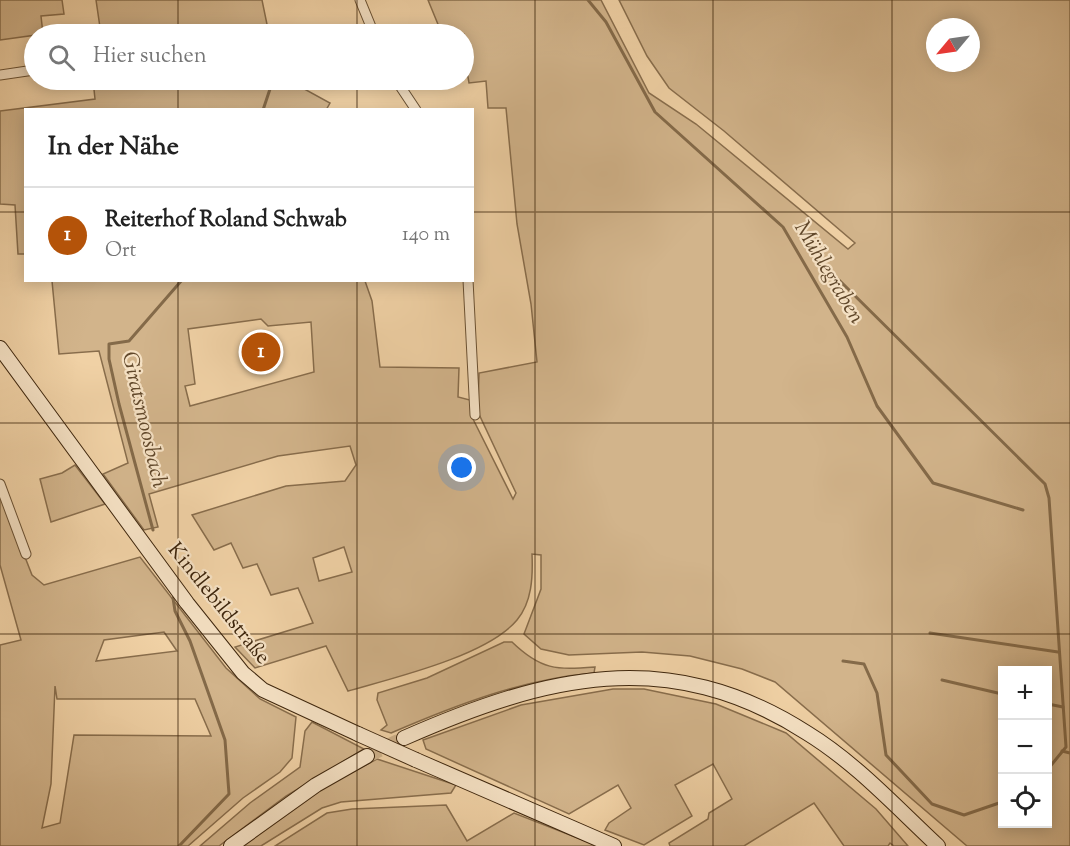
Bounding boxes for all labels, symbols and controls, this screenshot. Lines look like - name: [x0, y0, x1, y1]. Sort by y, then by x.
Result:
- north arrow: [926, 18, 980, 72]
- search box: [24, 24, 474, 90]
- icon: search: [45, 41, 78, 74]
- text: Hier suchen: [93, 41, 207, 73]
- text: In der Nähe: [48, 129, 179, 166]
- text: Reiterhof Roland Schwab: [105, 205, 347, 237]
- water label: Mühlegraben: [785, 216, 872, 331]
- text: 1: [64, 221, 71, 250]
- text: 140 m: [402, 221, 450, 250]
- text: Ort: [105, 237, 136, 266]
- pin: 1: [242, 330, 280, 374]
- water label: Giratsmoosbach: [112, 349, 174, 491]
- your location: [447, 453, 476, 482]
- street label: Kindlebildstraße: [159, 537, 277, 671]
- map controls: [998, 666, 1052, 828]
- button: +: [998, 666, 1052, 720]
- button: −: [998, 720, 1052, 774]
- button: locate: [998, 774, 1052, 828]

